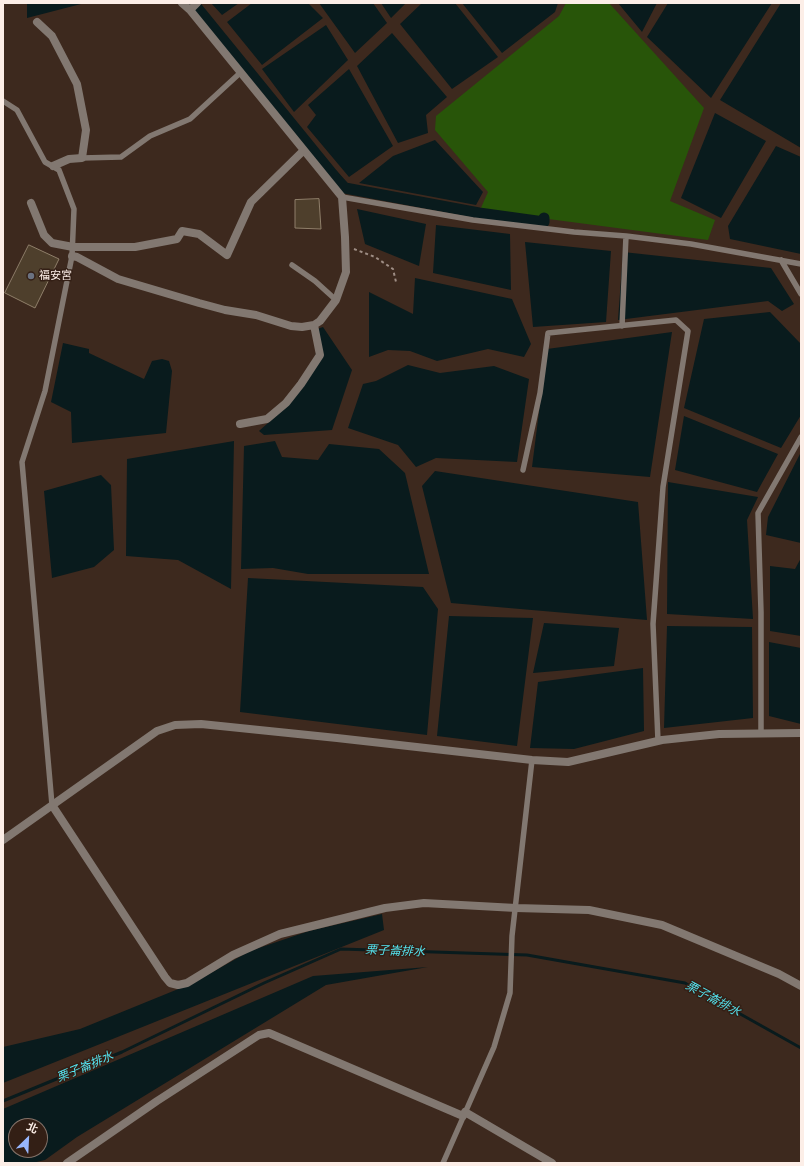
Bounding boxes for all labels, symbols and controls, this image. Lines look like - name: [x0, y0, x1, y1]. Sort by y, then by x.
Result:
- place label: 福安宮: [39, 269, 72, 283]
- marker: 福安宮: [26, 271, 36, 281]
- water label: 栗子崙排水: [365, 943, 425, 959]
- water label: 栗子崙排水: [683, 979, 743, 1019]
- water label: 栗子崙排水: [55, 1049, 115, 1085]
- north arrow: [8, 1118, 48, 1158]
- text: 北: [25, 1119, 40, 1137]

